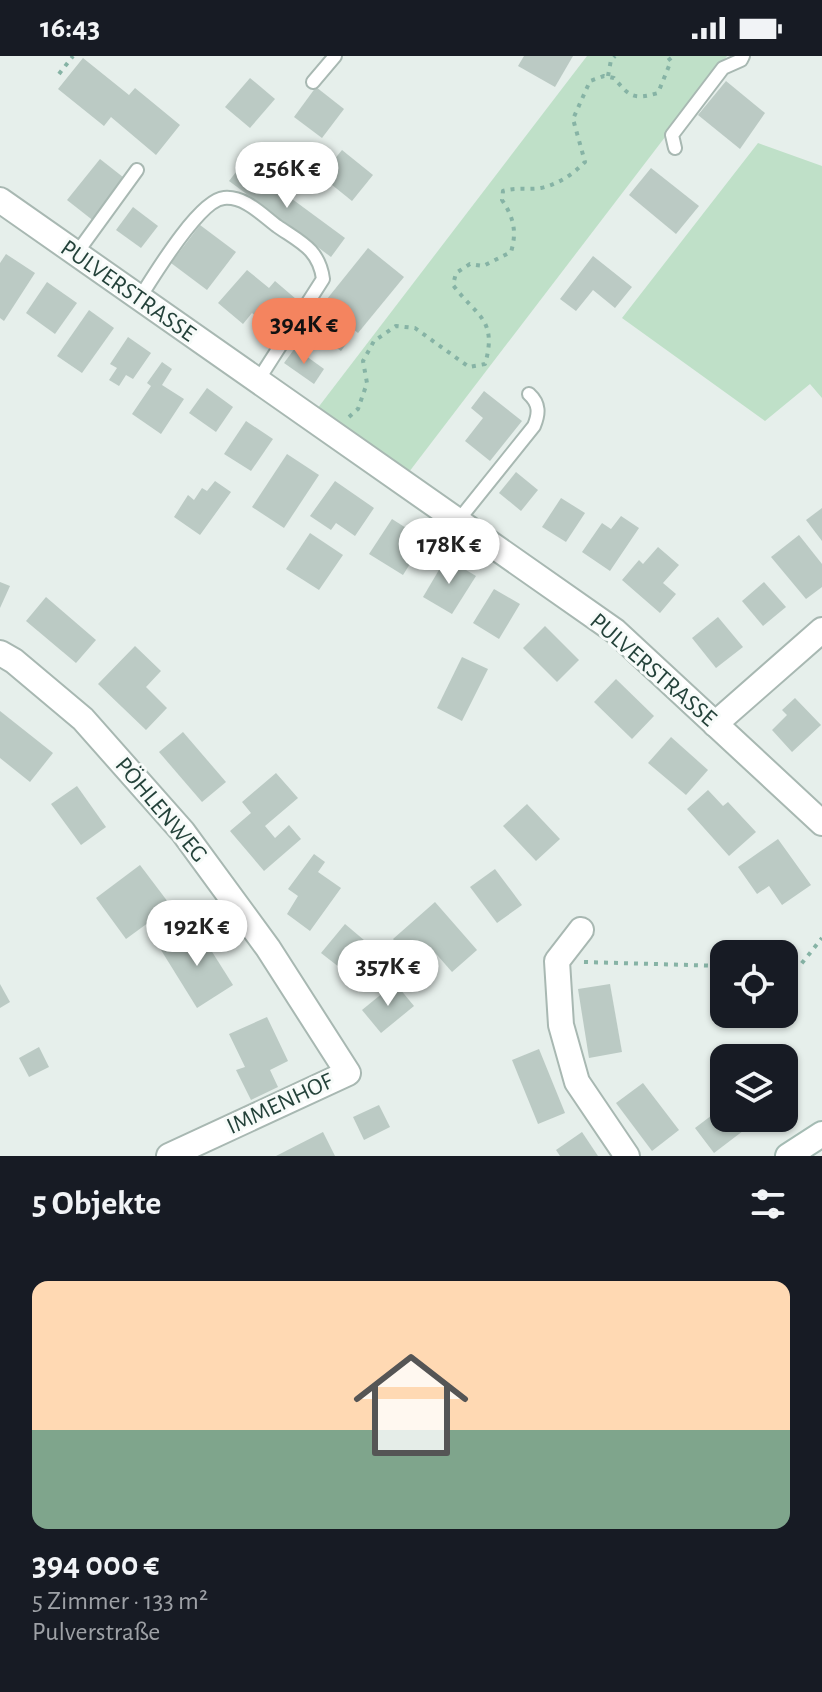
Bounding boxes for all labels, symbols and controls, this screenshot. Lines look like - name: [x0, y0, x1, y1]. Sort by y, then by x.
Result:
- text: 16:43: [40, 13, 100, 43]
- pin: 256K €: [222, 142, 352, 210]
- text: 256K €: [253, 155, 321, 181]
- street label: PULVERSTRASSE: [56, 236, 200, 347]
- pin: 394K €: [239, 298, 369, 366]
- text: 394K €: [270, 311, 338, 337]
- pin: 178K €: [384, 518, 514, 586]
- text: 178K €: [417, 531, 481, 557]
- street label: PULVERSTRASSE: [585, 609, 721, 731]
- street label: PÖHLENWEG: [110, 752, 212, 867]
- pin: 192K €: [132, 900, 262, 968]
- text: 192K €: [164, 913, 230, 939]
- pin: 357K €: [323, 940, 453, 1008]
- map controls: [710, 940, 798, 1132]
- button: locate: [710, 940, 798, 1028]
- text: 357K €: [356, 953, 420, 979]
- button: layers: [710, 1044, 798, 1132]
- street label: IMMENHOF: [223, 1069, 337, 1139]
- icon: filters: [746, 1182, 790, 1226]
- text: 5 Objekte: [32, 1187, 161, 1221]
- icon: home: [339, 1333, 483, 1477]
- text: 394 000 €: [32, 1548, 159, 1582]
- text: 5 Zimmer · 133 m²: [32, 1588, 208, 1614]
- text: Pulverstraße: [32, 1619, 160, 1645]

